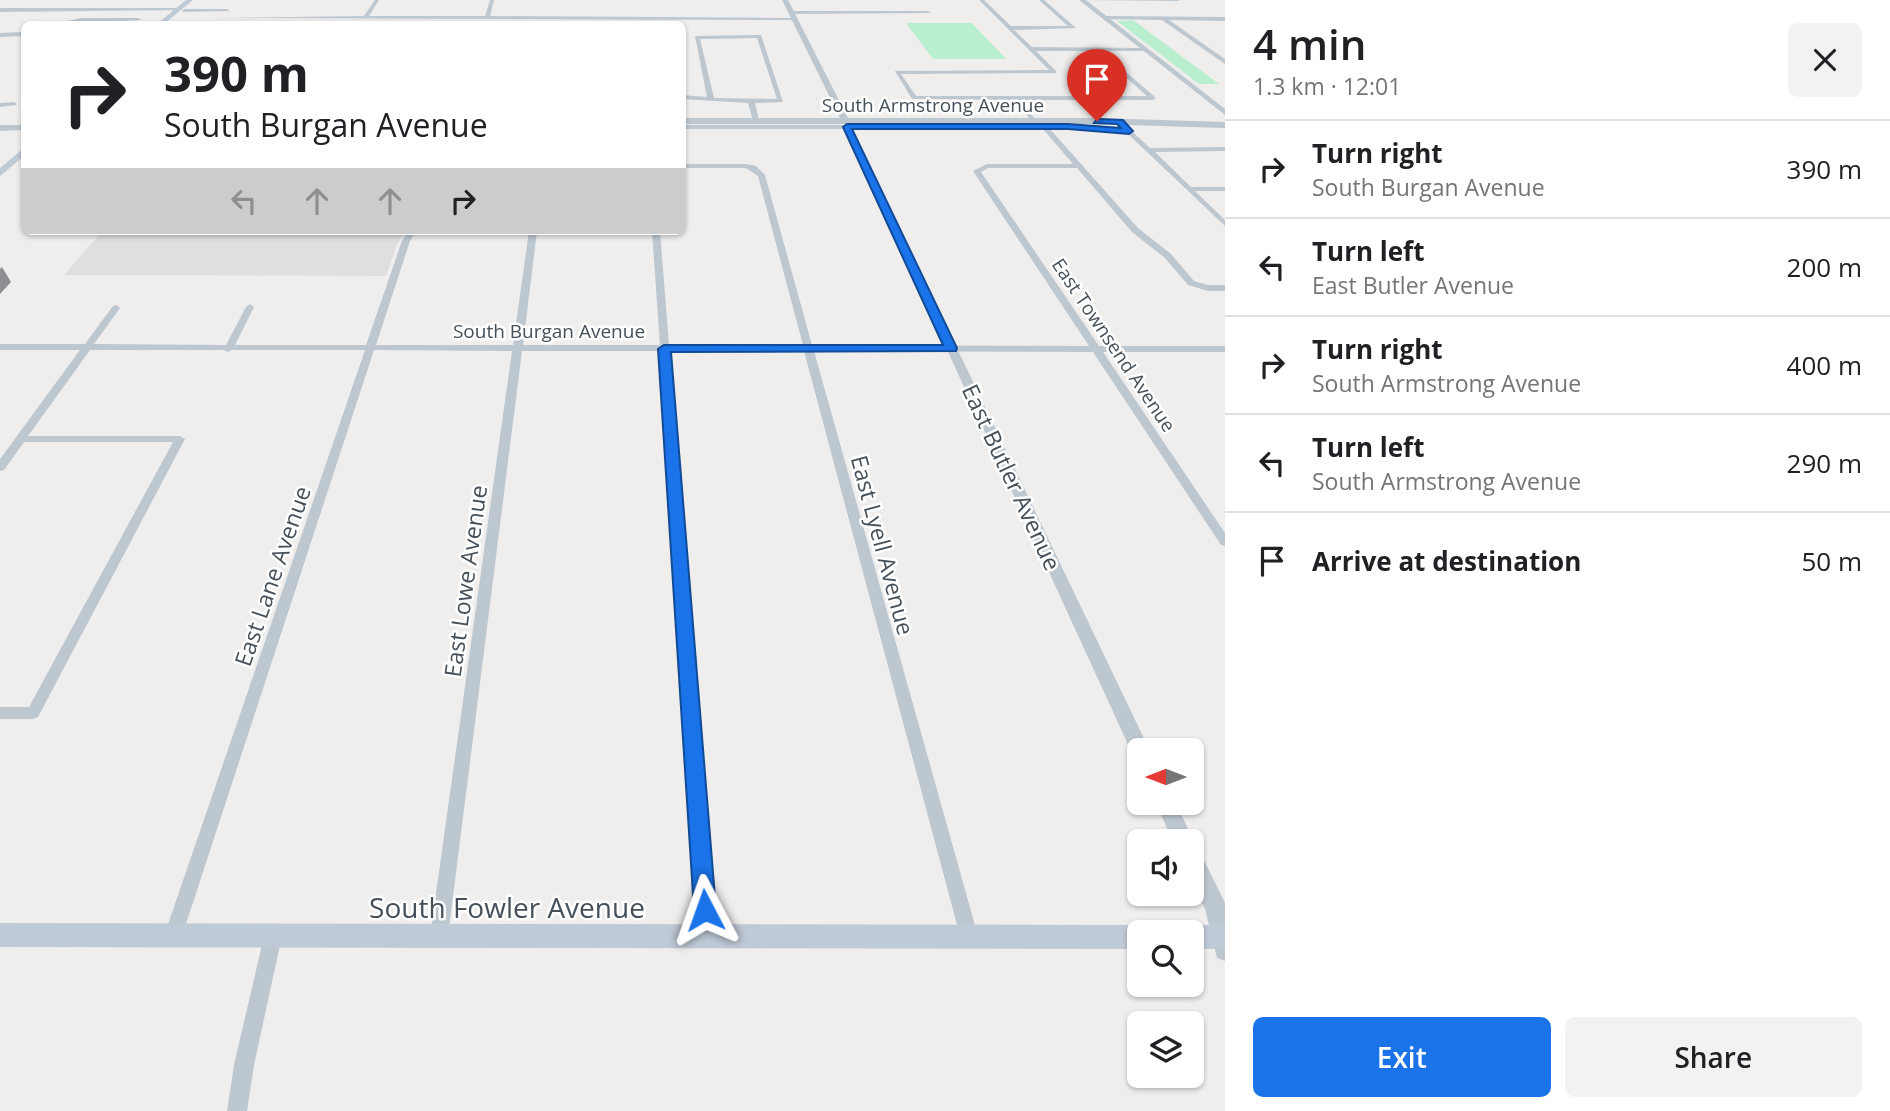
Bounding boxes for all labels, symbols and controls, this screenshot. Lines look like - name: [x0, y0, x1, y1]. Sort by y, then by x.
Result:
- text: 4 min: [1253, 15, 1366, 72]
- button: close: [1788, 23, 1862, 97]
- text: 390 m: [164, 40, 309, 106]
- icon: right: [49, 49, 140, 140]
- pin: [1067, 49, 1127, 121]
- icon: arrive: [1078, 60, 1116, 98]
- text: 1.3 km · 12:01: [1253, 70, 1401, 102]
- street label: South Armstrong Avenue: [822, 92, 1044, 118]
- text: South Burgan Avenue: [164, 103, 488, 146]
- text: Turn right: [1312, 135, 1443, 171]
- icon: right: [1253, 150, 1291, 188]
- text: 390 m: [1787, 151, 1862, 187]
- text: South Burgan Avenue: [1312, 171, 1545, 203]
- icon: left: [225, 182, 263, 220]
- icon: ahead: [298, 182, 336, 220]
- icon: ahead: [371, 182, 409, 220]
- icon: right: [444, 182, 482, 220]
- text: Turn left: [1312, 233, 1424, 269]
- icon: left: [1253, 248, 1291, 286]
- text: 200 m: [1787, 249, 1862, 285]
- street label: East Townsend Avenue: [1046, 253, 1182, 437]
- text: East Butler Avenue: [1312, 269, 1514, 301]
- street label: South Burgan Avenue: [453, 318, 645, 344]
- text: Turn right: [1312, 331, 1443, 367]
- icon: right: [1253, 346, 1291, 384]
- text: 400 m: [1787, 347, 1862, 383]
- text: South Armstrong Avenue: [1312, 367, 1581, 399]
- street label: East Butler Avenue: [955, 379, 1069, 575]
- text: Turn left: [1312, 429, 1424, 465]
- icon: left: [1253, 444, 1291, 482]
- text: 290 m: [1787, 445, 1862, 481]
- street label: East Lyell Avenue: [844, 452, 922, 638]
- text: South Armstrong Avenue: [1312, 465, 1581, 497]
- street label: East Lane Avenue: [226, 482, 318, 670]
- street label: East Lowe Avenue: [436, 483, 494, 679]
- icon: arrive: [1253, 542, 1291, 580]
- text: Arrive at destination: [1312, 543, 1581, 579]
- text: 50 m: [1801, 543, 1862, 579]
- north arrow: [1127, 738, 1204, 816]
- map controls: [1127, 738, 1204, 1088]
- button: sound: [1127, 829, 1204, 906]
- position arrow: [668, 873, 742, 947]
- street label: South Fowler Avenue: [369, 888, 645, 926]
- button: search: [1127, 920, 1204, 997]
- button: layers: [1127, 1011, 1204, 1088]
- button: Exit: [1253, 1017, 1551, 1097]
- button: Share: [1565, 1017, 1862, 1097]

